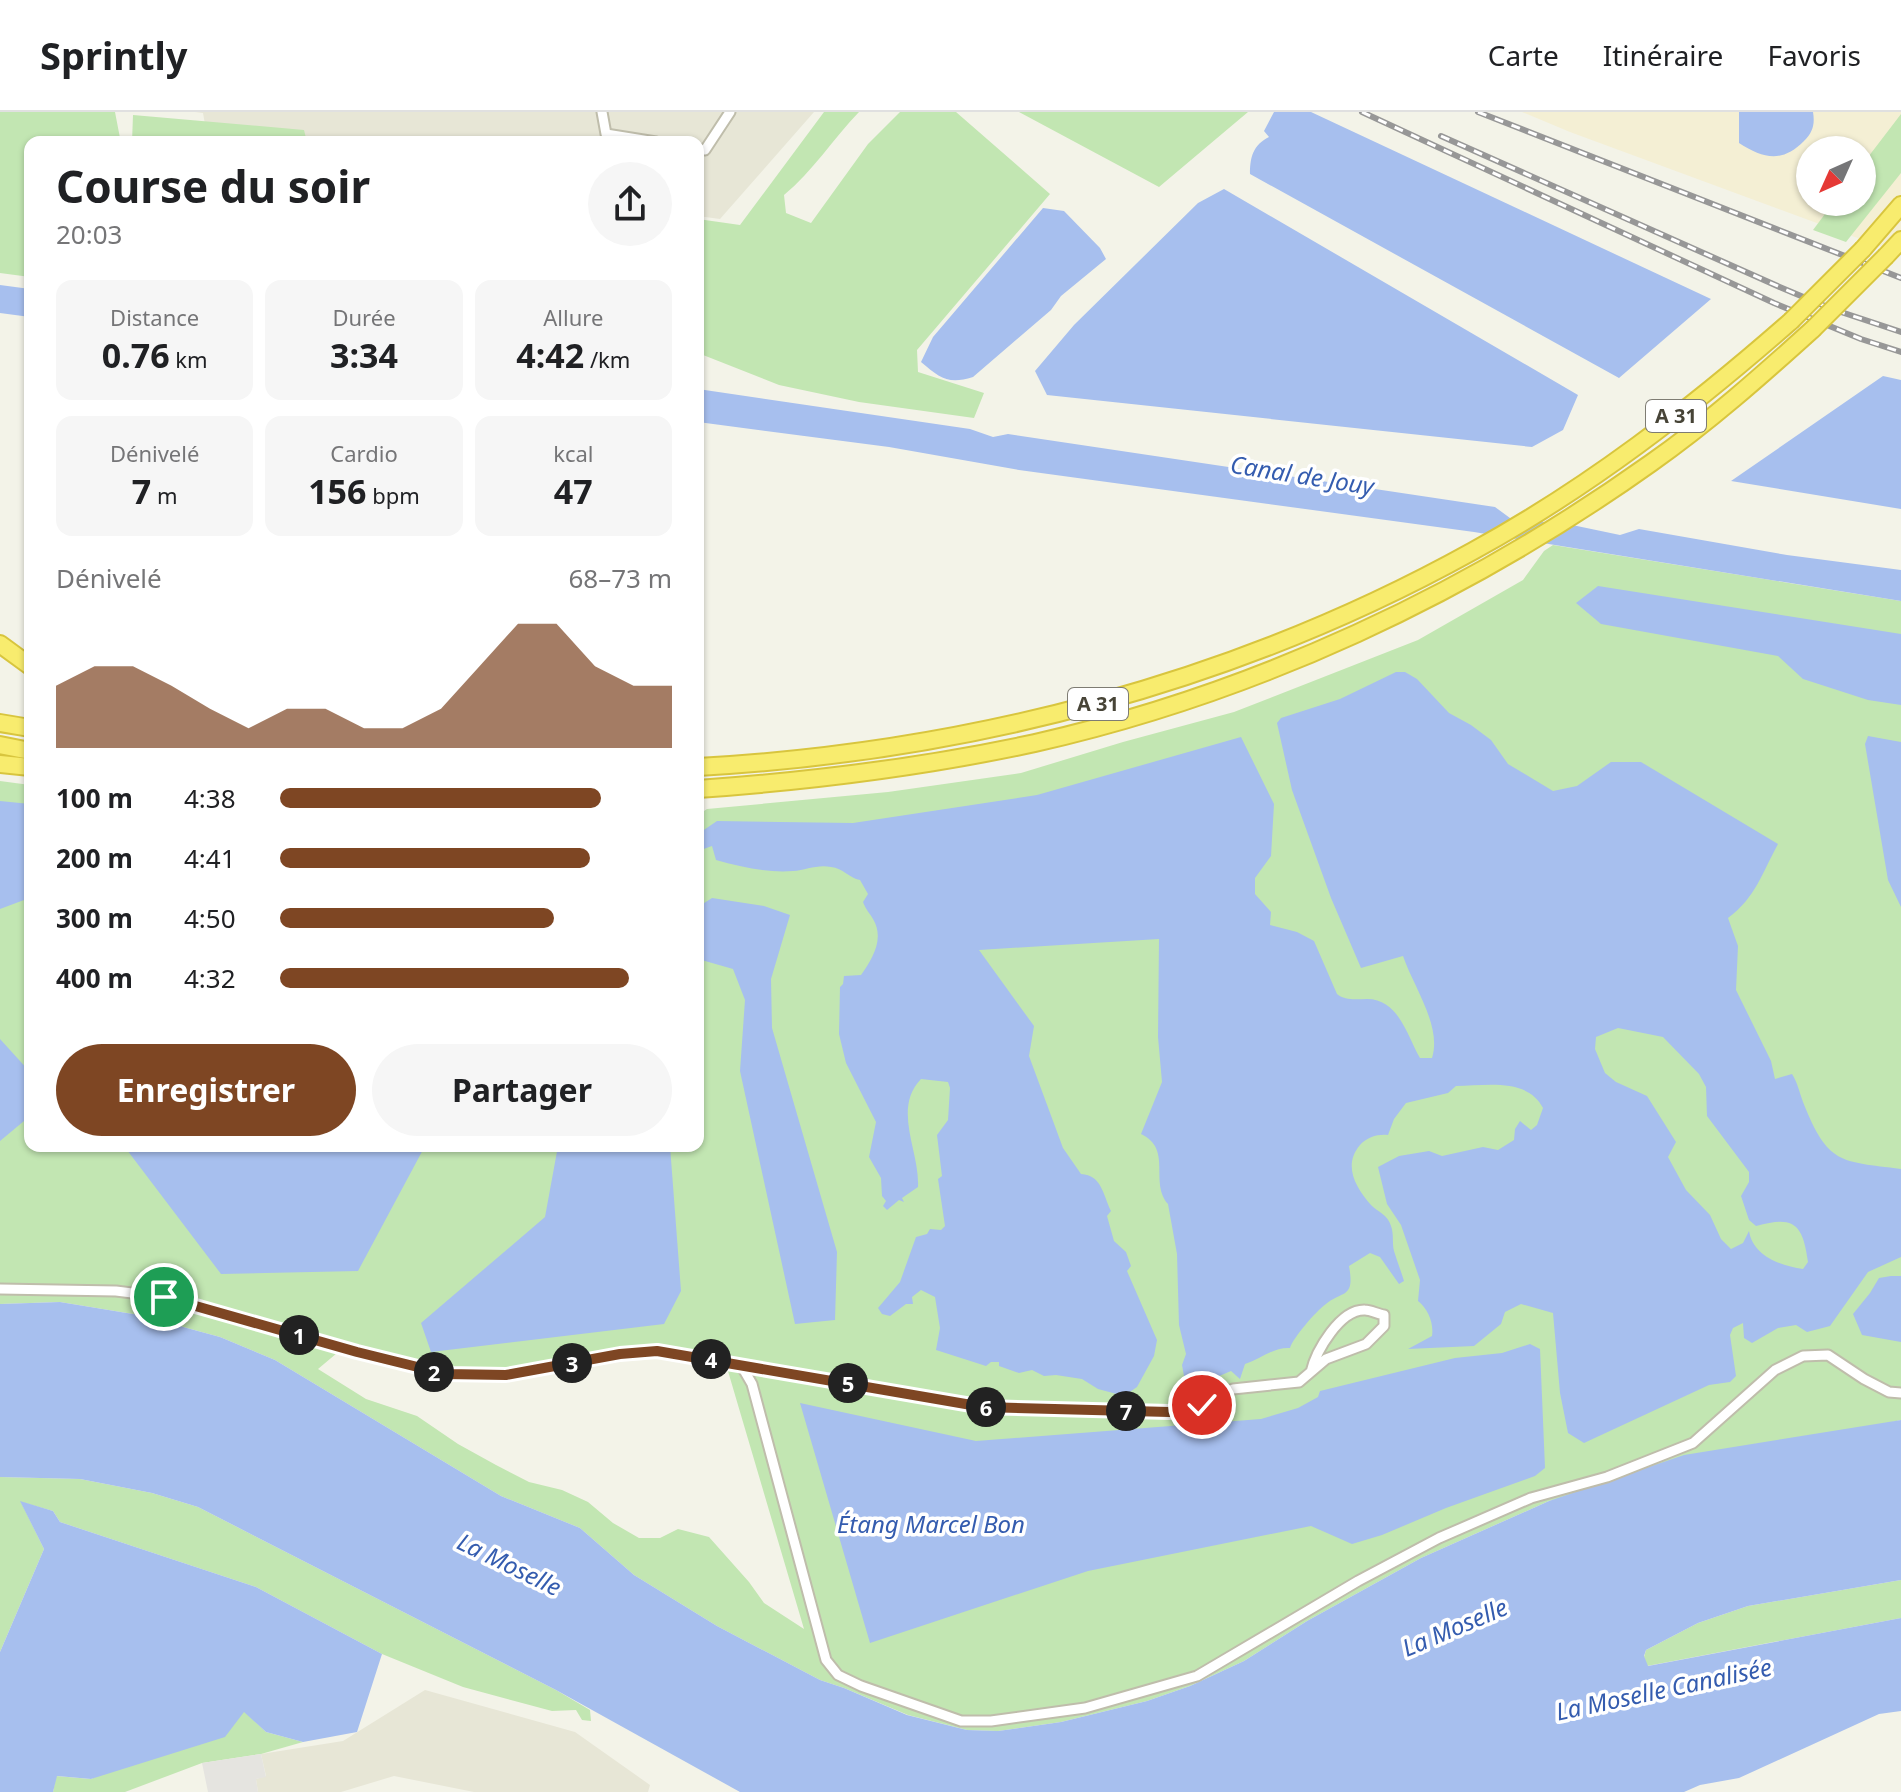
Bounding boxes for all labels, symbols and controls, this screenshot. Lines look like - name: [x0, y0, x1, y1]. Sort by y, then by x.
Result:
- text: Sprintly: [40, 29, 188, 81]
- text: Carte: [1488, 36, 1559, 74]
- text: Itinéraire: [1603, 36, 1723, 74]
- text: Favoris: [1767, 36, 1861, 74]
- north arrow: [1796, 136, 1876, 216]
- map controls: [1796, 136, 1876, 216]
- text: Course du soir: [56, 156, 370, 216]
- button: share: [588, 162, 672, 246]
- text: 20:03: [56, 216, 122, 252]
- text: Distance: [110, 302, 199, 332]
- text: Durée: [332, 302, 396, 332]
- text: Allure: [543, 302, 603, 332]
- text: 0.76: [102, 332, 170, 378]
- text: 3:34: [330, 332, 398, 378]
- text: 4:42: [516, 332, 584, 378]
- text: km: [170, 344, 208, 374]
- text: /km: [584, 344, 630, 374]
- road number: A 31: [1646, 400, 1706, 432]
- text: Dénivelé: [110, 438, 199, 468]
- text: Cardio: [330, 438, 398, 468]
- text: kcal: [553, 438, 593, 468]
- water label: Canal de Jouy: [1228, 447, 1378, 502]
- text: 7: [132, 468, 151, 514]
- text: 156: [308, 468, 366, 514]
- text: 47: [554, 468, 593, 514]
- text: m: [151, 480, 178, 510]
- text: bpm: [366, 480, 420, 510]
- text: Dénivelé: [56, 560, 162, 596]
- text: 68–73 m: [568, 560, 672, 596]
- road number: A 31: [1068, 688, 1128, 720]
- text: 100 m: [56, 780, 133, 816]
- text: 4:38: [184, 780, 236, 816]
- text: 200 m: [56, 840, 133, 876]
- text: 4:41: [184, 840, 236, 876]
- text: 300 m: [56, 900, 133, 936]
- text: 4:50: [184, 900, 236, 936]
- text: 400 m: [56, 960, 133, 996]
- text: 4:32: [184, 960, 236, 996]
- button: Enregistrer: [56, 1044, 356, 1136]
- button: Partager: [372, 1044, 672, 1136]
- pin: [130, 1263, 198, 1331]
- icon: arrive: [142, 1275, 186, 1319]
- pin: 1: [279, 1315, 319, 1355]
- text: 1: [293, 1320, 305, 1350]
- pin: 4: [691, 1339, 731, 1379]
- pin: 3: [552, 1343, 592, 1383]
- text: 4: [705, 1344, 717, 1374]
- text: 3: [566, 1348, 578, 1378]
- pin: 2: [414, 1352, 454, 1392]
- text: 2: [428, 1357, 440, 1387]
- pin: 5: [828, 1363, 868, 1403]
- text: 5: [842, 1368, 854, 1398]
- pin: [1168, 1371, 1236, 1439]
- icon: check: [1180, 1383, 1224, 1427]
- pin: 6: [966, 1387, 1006, 1427]
- pin: 7: [1106, 1391, 1146, 1431]
- text: 6: [980, 1392, 992, 1422]
- text: 7: [1120, 1396, 1132, 1426]
- water label: Étang Marcel Bon: [837, 1507, 1025, 1540]
- water label: La Moselle: [452, 1524, 567, 1603]
- water label: La Moselle: [1397, 1590, 1512, 1664]
- water label: La Moselle Canalisée: [1553, 1650, 1775, 1728]

